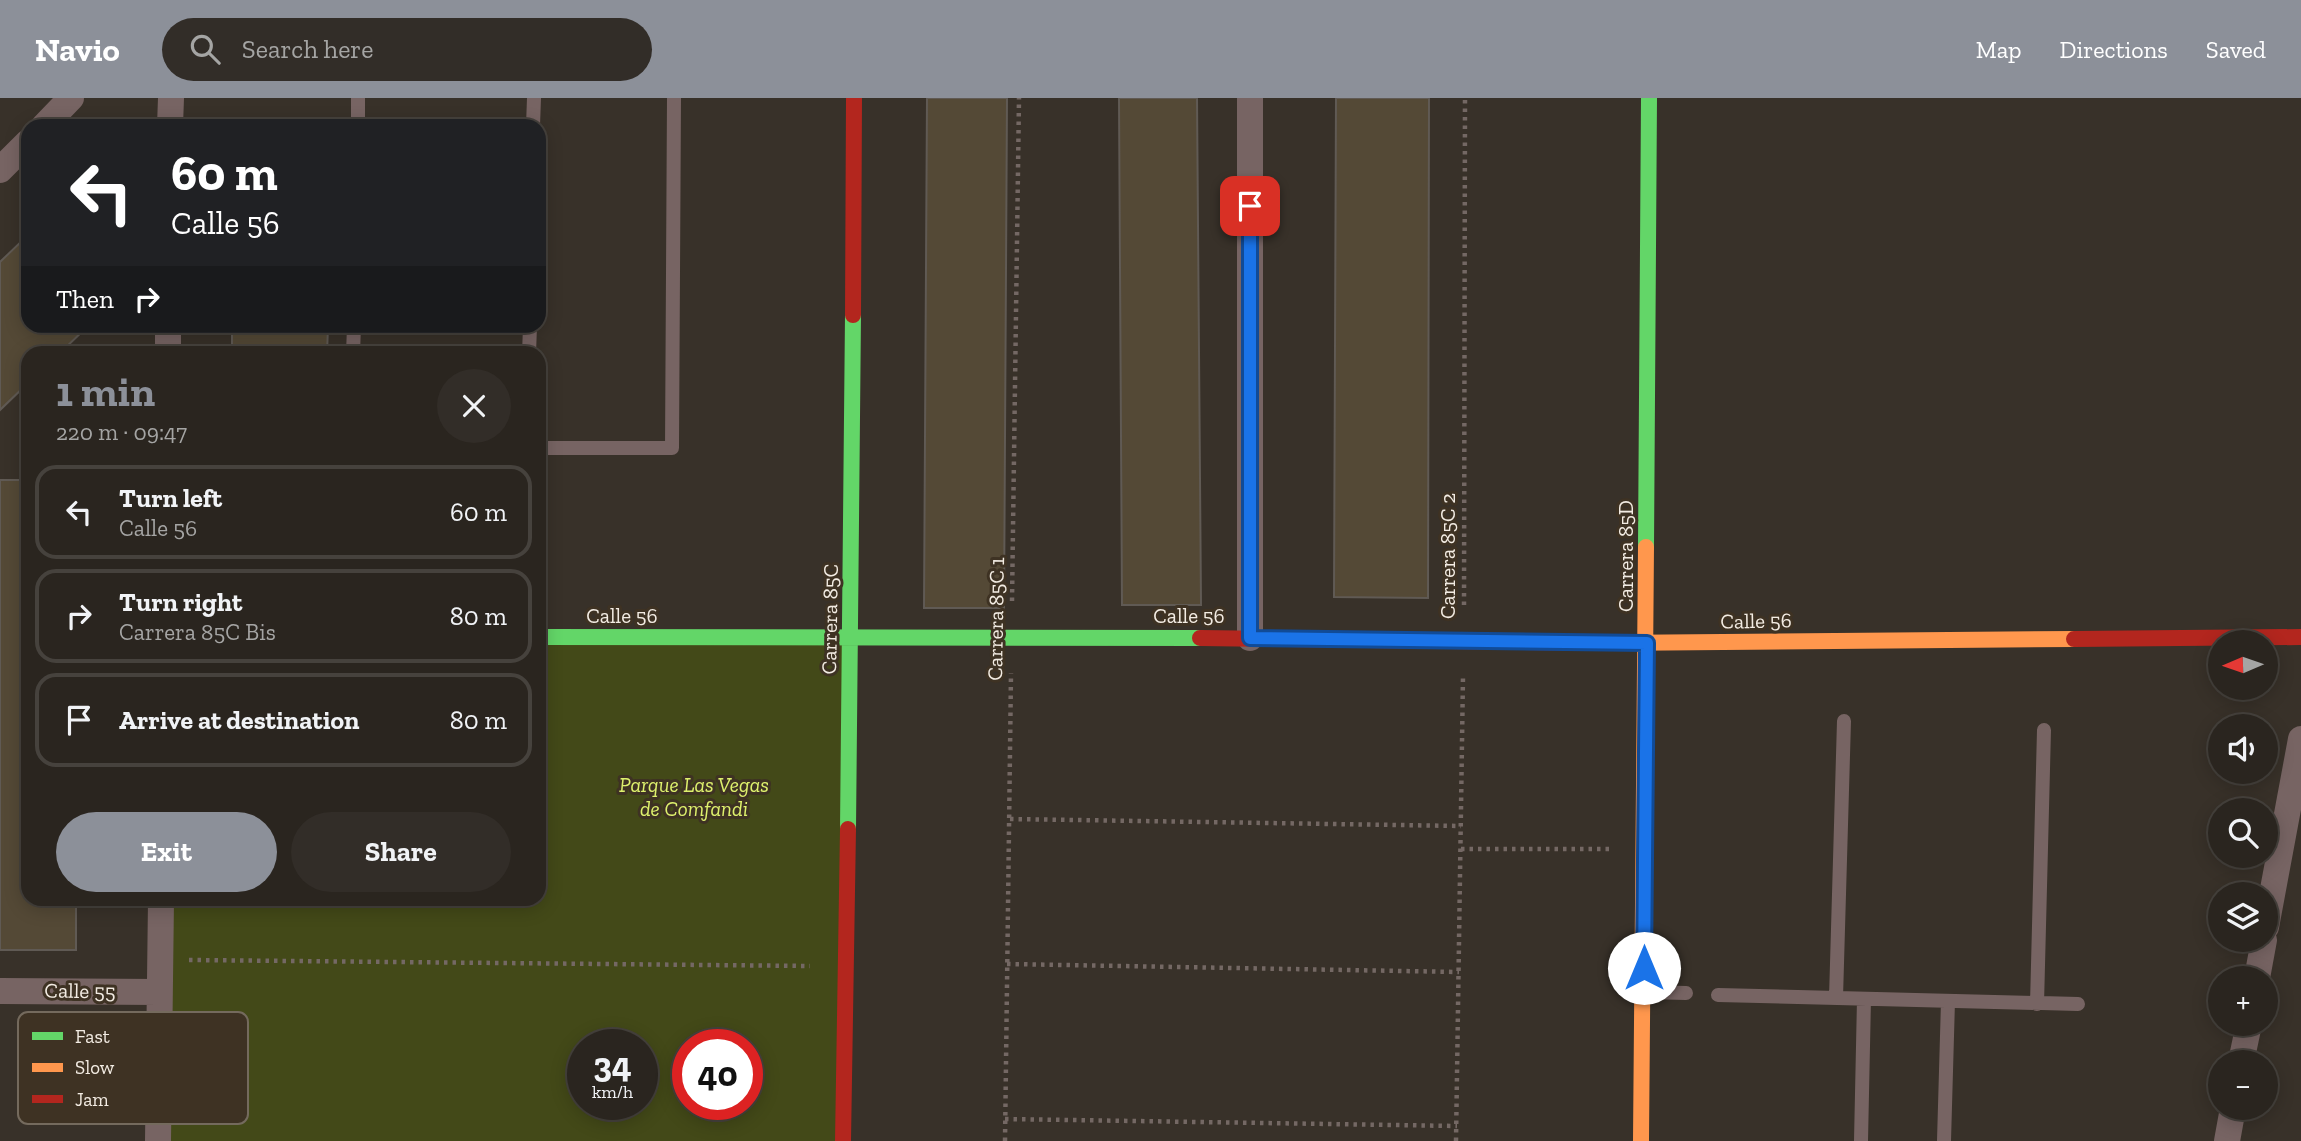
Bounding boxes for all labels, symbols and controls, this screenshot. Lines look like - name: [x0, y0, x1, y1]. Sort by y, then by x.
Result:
- search box: [162, 18, 652, 81]
- text: Navio: [35, 30, 120, 69]
- icon: search: [186, 30, 224, 68]
- text: Search here: [242, 33, 374, 65]
- text: Map: [1976, 35, 2022, 64]
- text: Directions: [2060, 35, 2168, 64]
- text: Saved: [2206, 35, 2266, 64]
- text: 60 m: [171, 144, 278, 203]
- icon: left: [56, 147, 147, 238]
- pin: [1220, 176, 1280, 236]
- icon: arrive: [1231, 187, 1269, 225]
- text: Calle 56: [171, 204, 280, 242]
- icon: right: [128, 280, 166, 318]
- text: Then: [56, 283, 114, 315]
- text: 1 min: [56, 366, 155, 417]
- button: close: [437, 369, 511, 443]
- text: 220 m · 09:47: [56, 418, 187, 446]
- text: Turn left: [119, 482, 222, 514]
- icon: left: [60, 493, 98, 531]
- street label: Carrera 85C 2: [1435, 493, 1460, 619]
- text: 60 m: [450, 496, 507, 528]
- street label: Carrera 85D: [1613, 500, 1638, 612]
- text: Calle 56: [119, 514, 197, 542]
- street label: Carrera 85C 1: [982, 557, 1009, 681]
- street label: Carrera 85C: [816, 563, 843, 674]
- text: Turn right: [119, 586, 242, 618]
- icon: right: [60, 597, 98, 635]
- text: 80 m: [450, 600, 507, 632]
- street label: Calle 56: [586, 603, 658, 628]
- street label: Calle 56: [1153, 603, 1225, 628]
- street label: Calle 56: [1720, 607, 1792, 634]
- text: Carrera 85C Bis: [119, 618, 276, 646]
- north arrow: [2208, 630, 2278, 700]
- map controls: [2208, 630, 2278, 1120]
- icon: arrive: [60, 701, 98, 739]
- text: Arrive at destination: [119, 704, 359, 736]
- text: 80 m: [450, 704, 507, 736]
- button: sound: [2208, 714, 2278, 784]
- park label: Parque Las Vegas de Comfandi: [619, 772, 769, 821]
- button: search: [2208, 798, 2278, 868]
- button: Exit: [56, 812, 277, 892]
- button: Share: [291, 812, 511, 892]
- button: layers: [2208, 882, 2278, 952]
- position arrow: [1607, 931, 1681, 1005]
- button: +: [2208, 966, 2278, 1036]
- street label: Calle 55: [44, 977, 116, 1004]
- legend: [18, 1012, 248, 1124]
- text: Fast: [75, 1025, 110, 1048]
- speed limit sign: 40: [672, 1029, 763, 1120]
- text: 34: [593, 1044, 632, 1086]
- button: −: [2208, 1050, 2278, 1120]
- text: Slow: [75, 1056, 115, 1079]
- text: km/h: [592, 1081, 633, 1103]
- text: Jam: [75, 1088, 109, 1111]

